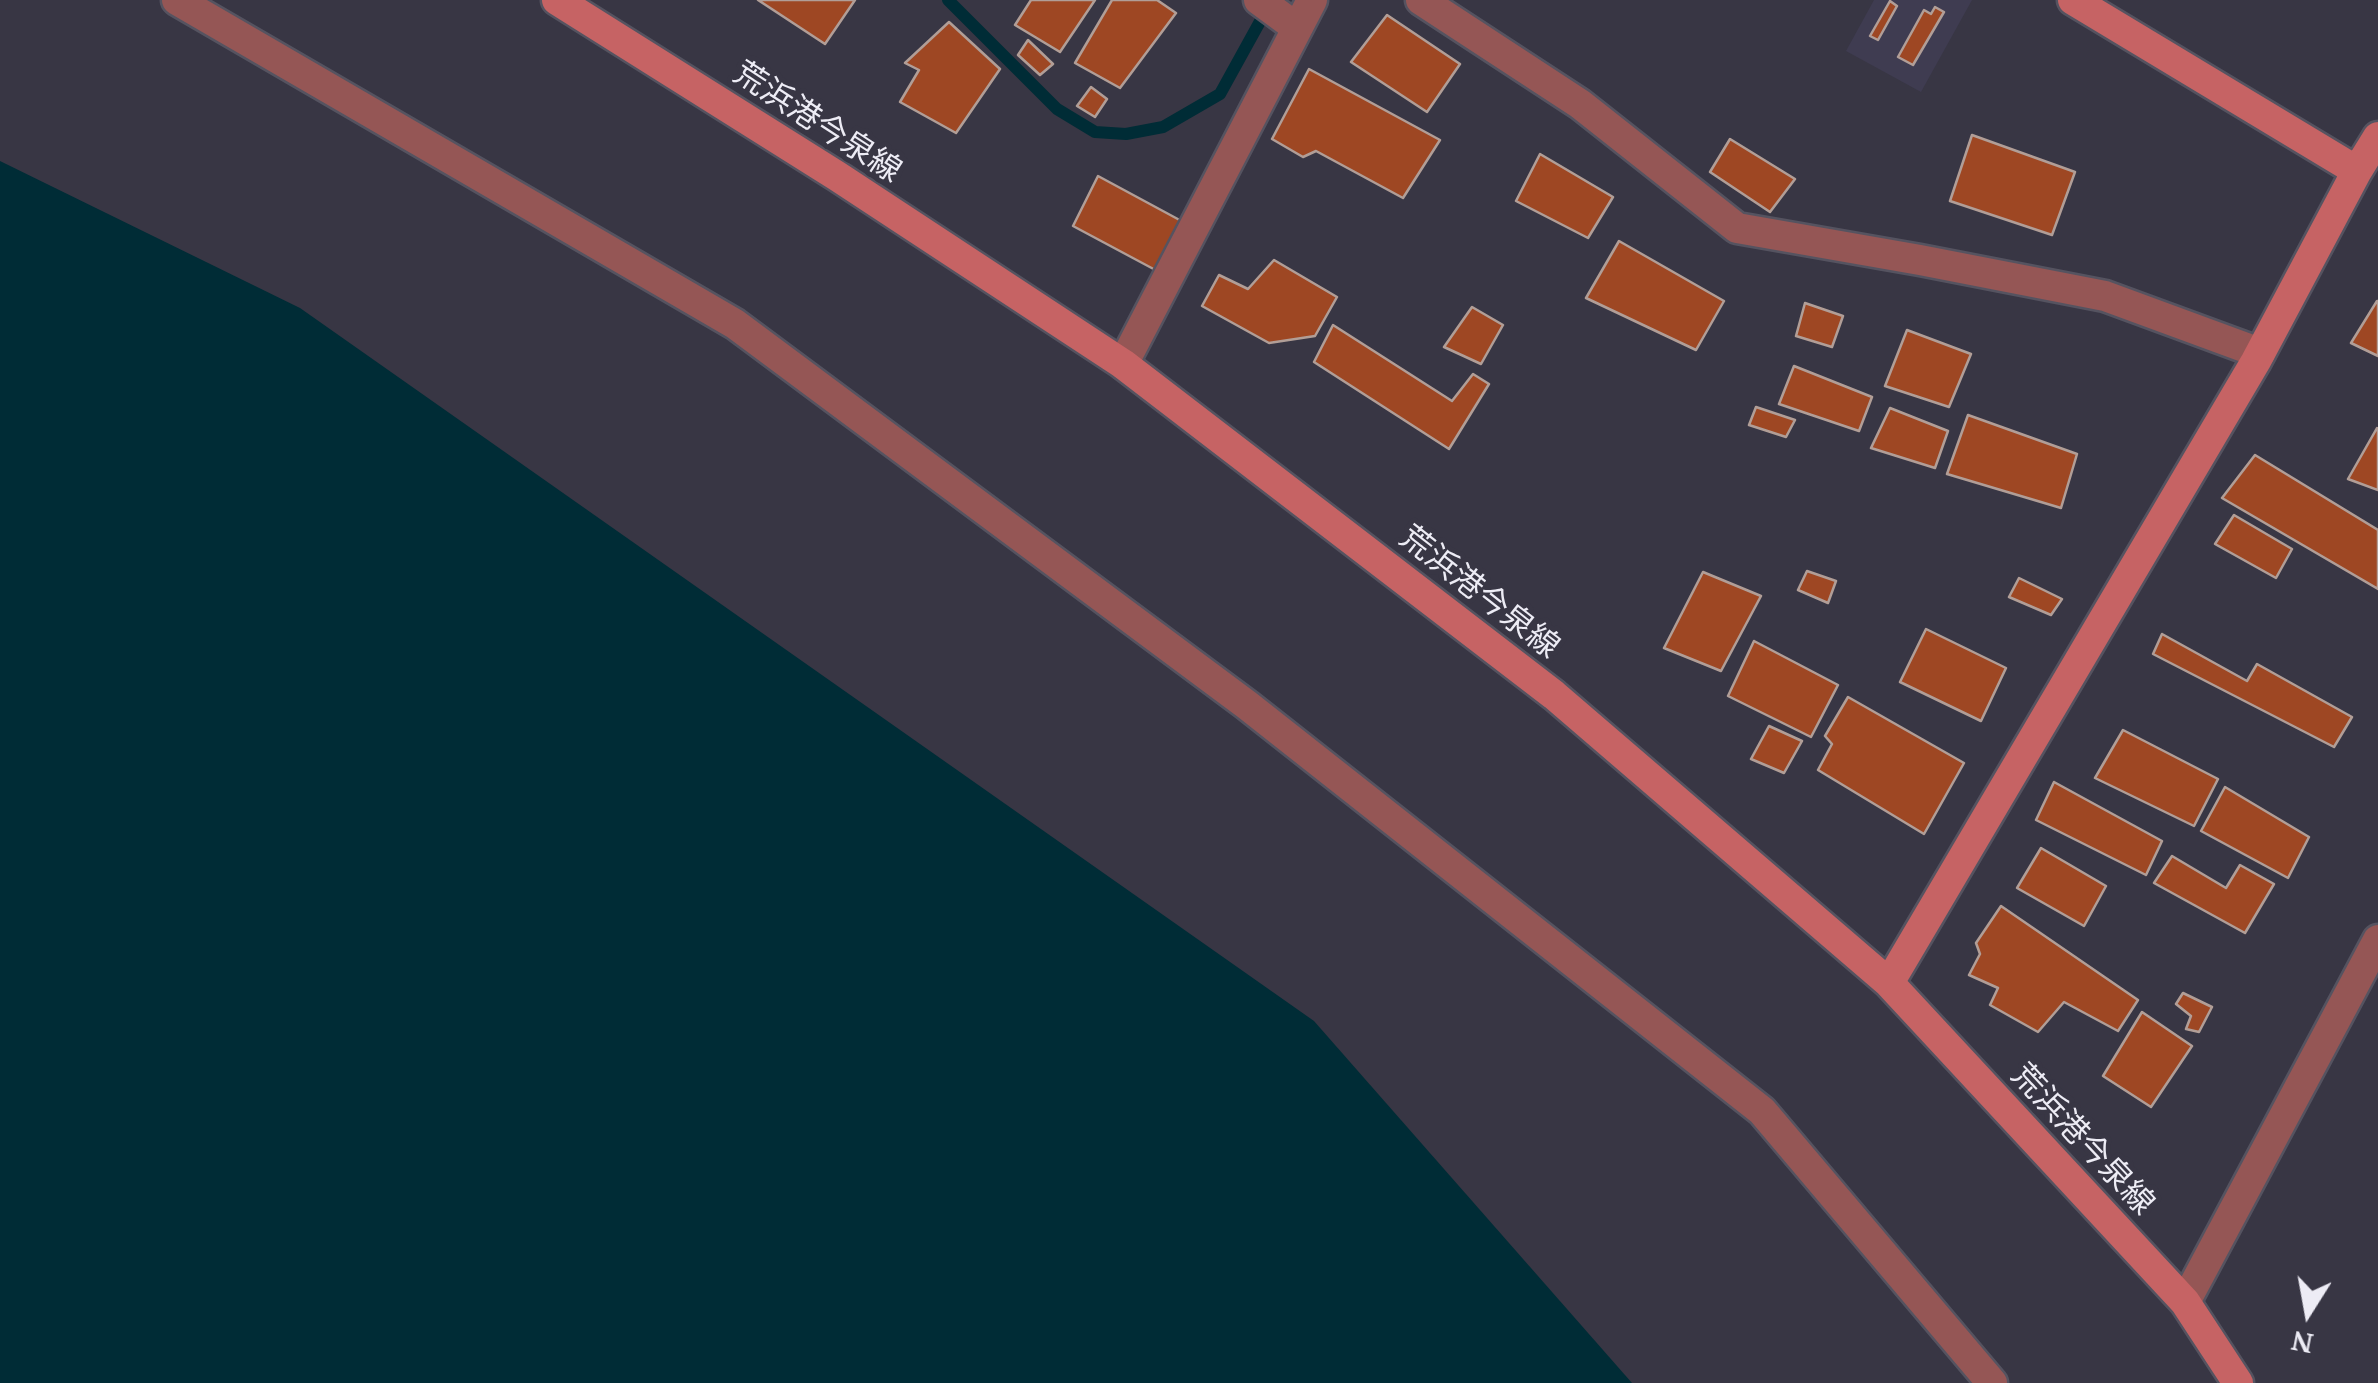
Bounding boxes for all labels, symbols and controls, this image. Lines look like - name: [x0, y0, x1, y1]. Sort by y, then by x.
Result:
- street label: 荒浜港今泉線: [726, 55, 908, 191]
- street label: 荒浜港今泉線: [1392, 519, 1566, 667]
- street label: 荒浜港今泉線: [2002, 1057, 2162, 1223]
- north arrow: [2258, 1263, 2358, 1363]
- text: N: [2288, 1323, 2316, 1363]

